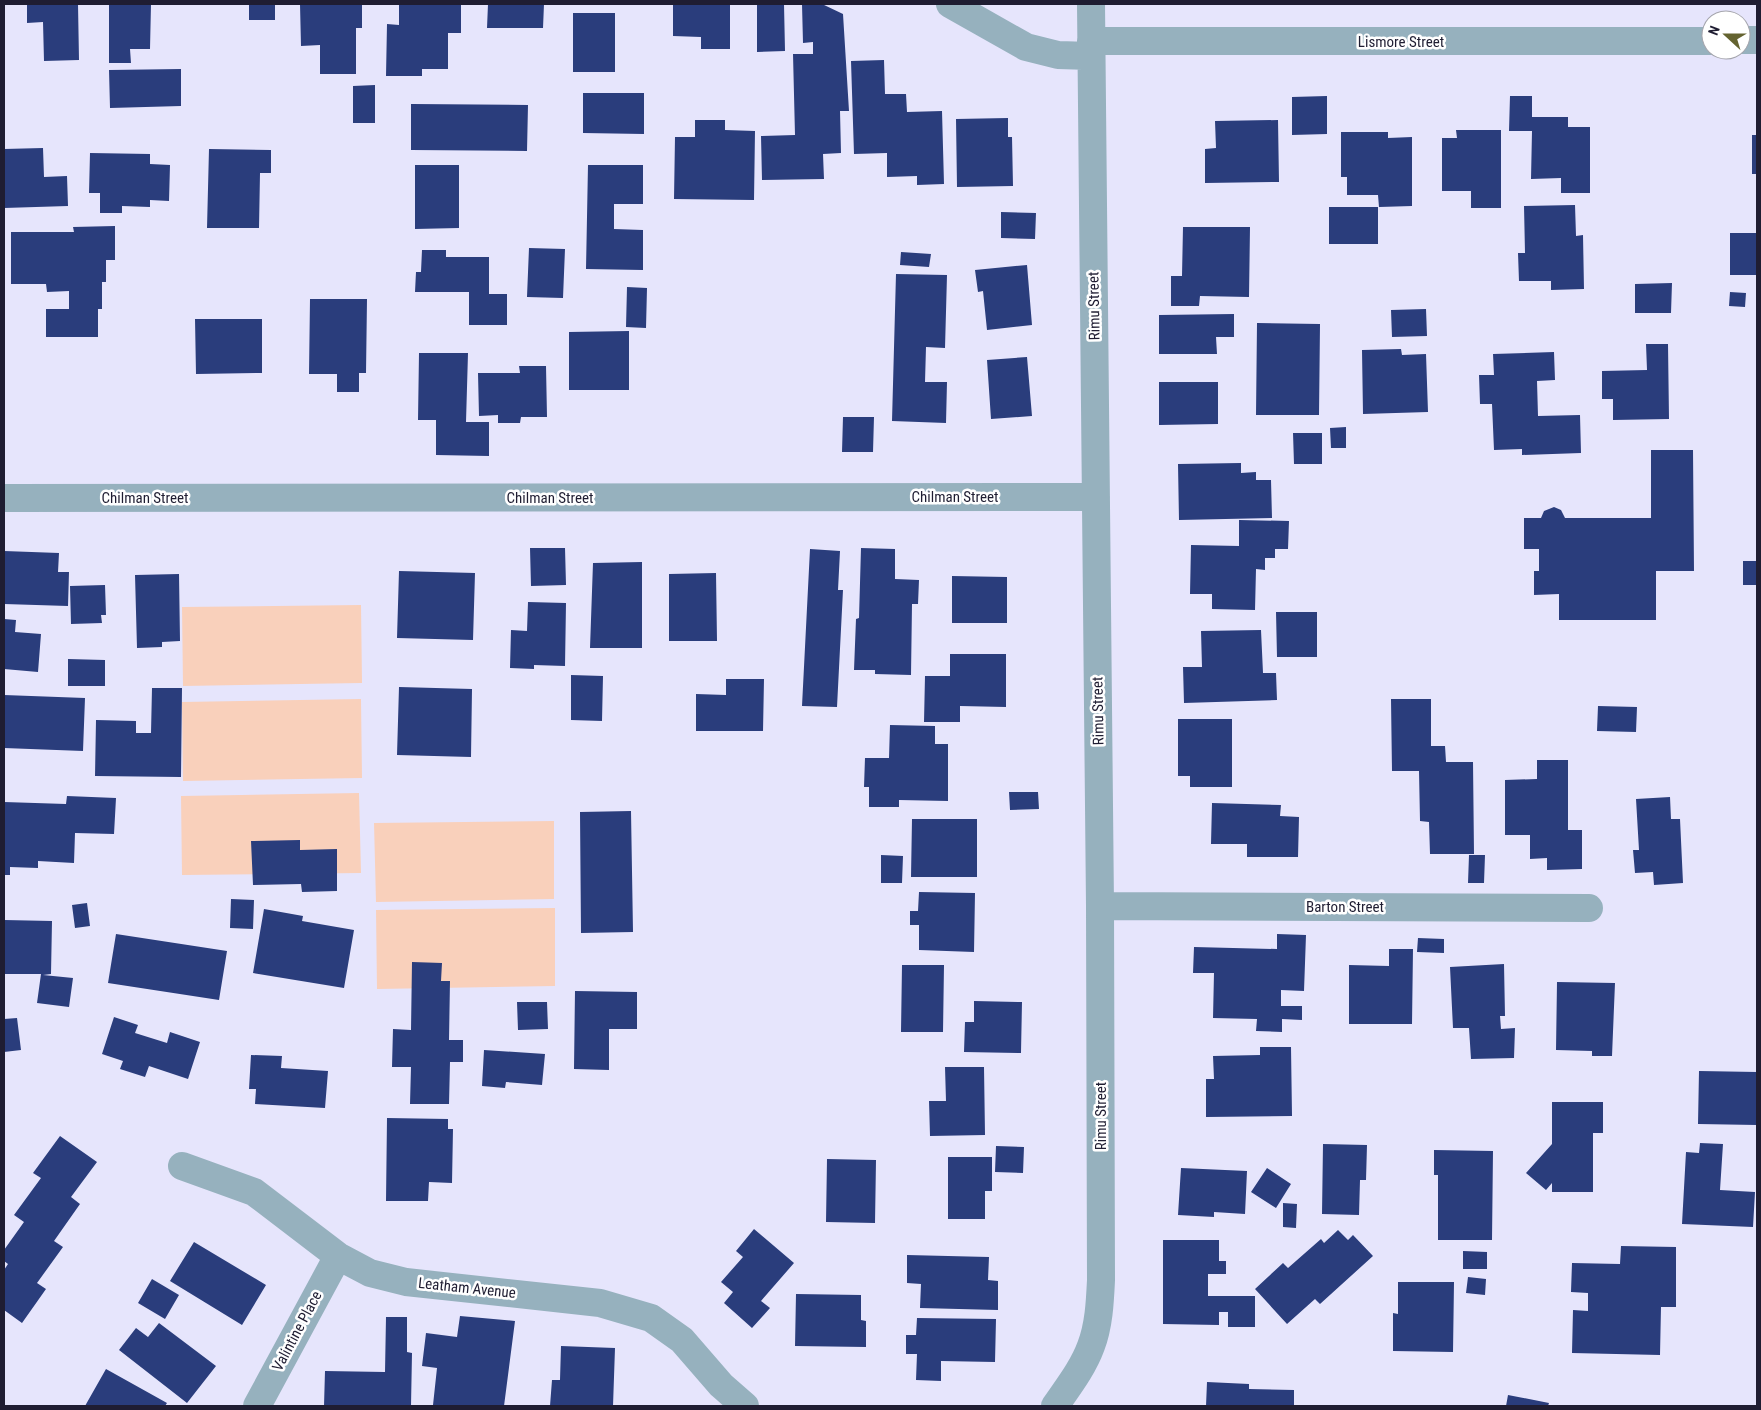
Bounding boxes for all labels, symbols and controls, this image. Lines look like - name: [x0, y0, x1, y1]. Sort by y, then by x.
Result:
- north arrow: [1701, 10, 1751, 60]
- text: N: [1705, 23, 1723, 37]
- street label: Lismore Street: [1358, 33, 1444, 51]
- street label: Rimu Street: [1084, 272, 1104, 340]
- street label: Chilman Street: [912, 488, 998, 506]
- street label: Chilman Street: [102, 489, 188, 507]
- street label: Chilman Street: [507, 489, 593, 507]
- street label: Rimu Street: [1088, 677, 1108, 745]
- street label: Barton Street: [1306, 898, 1384, 916]
- street label: Rimu Street: [1092, 1082, 1110, 1150]
- street label: Leatham Avenue: [417, 1274, 517, 1302]
- street label: Valintine Place: [268, 1288, 326, 1374]

